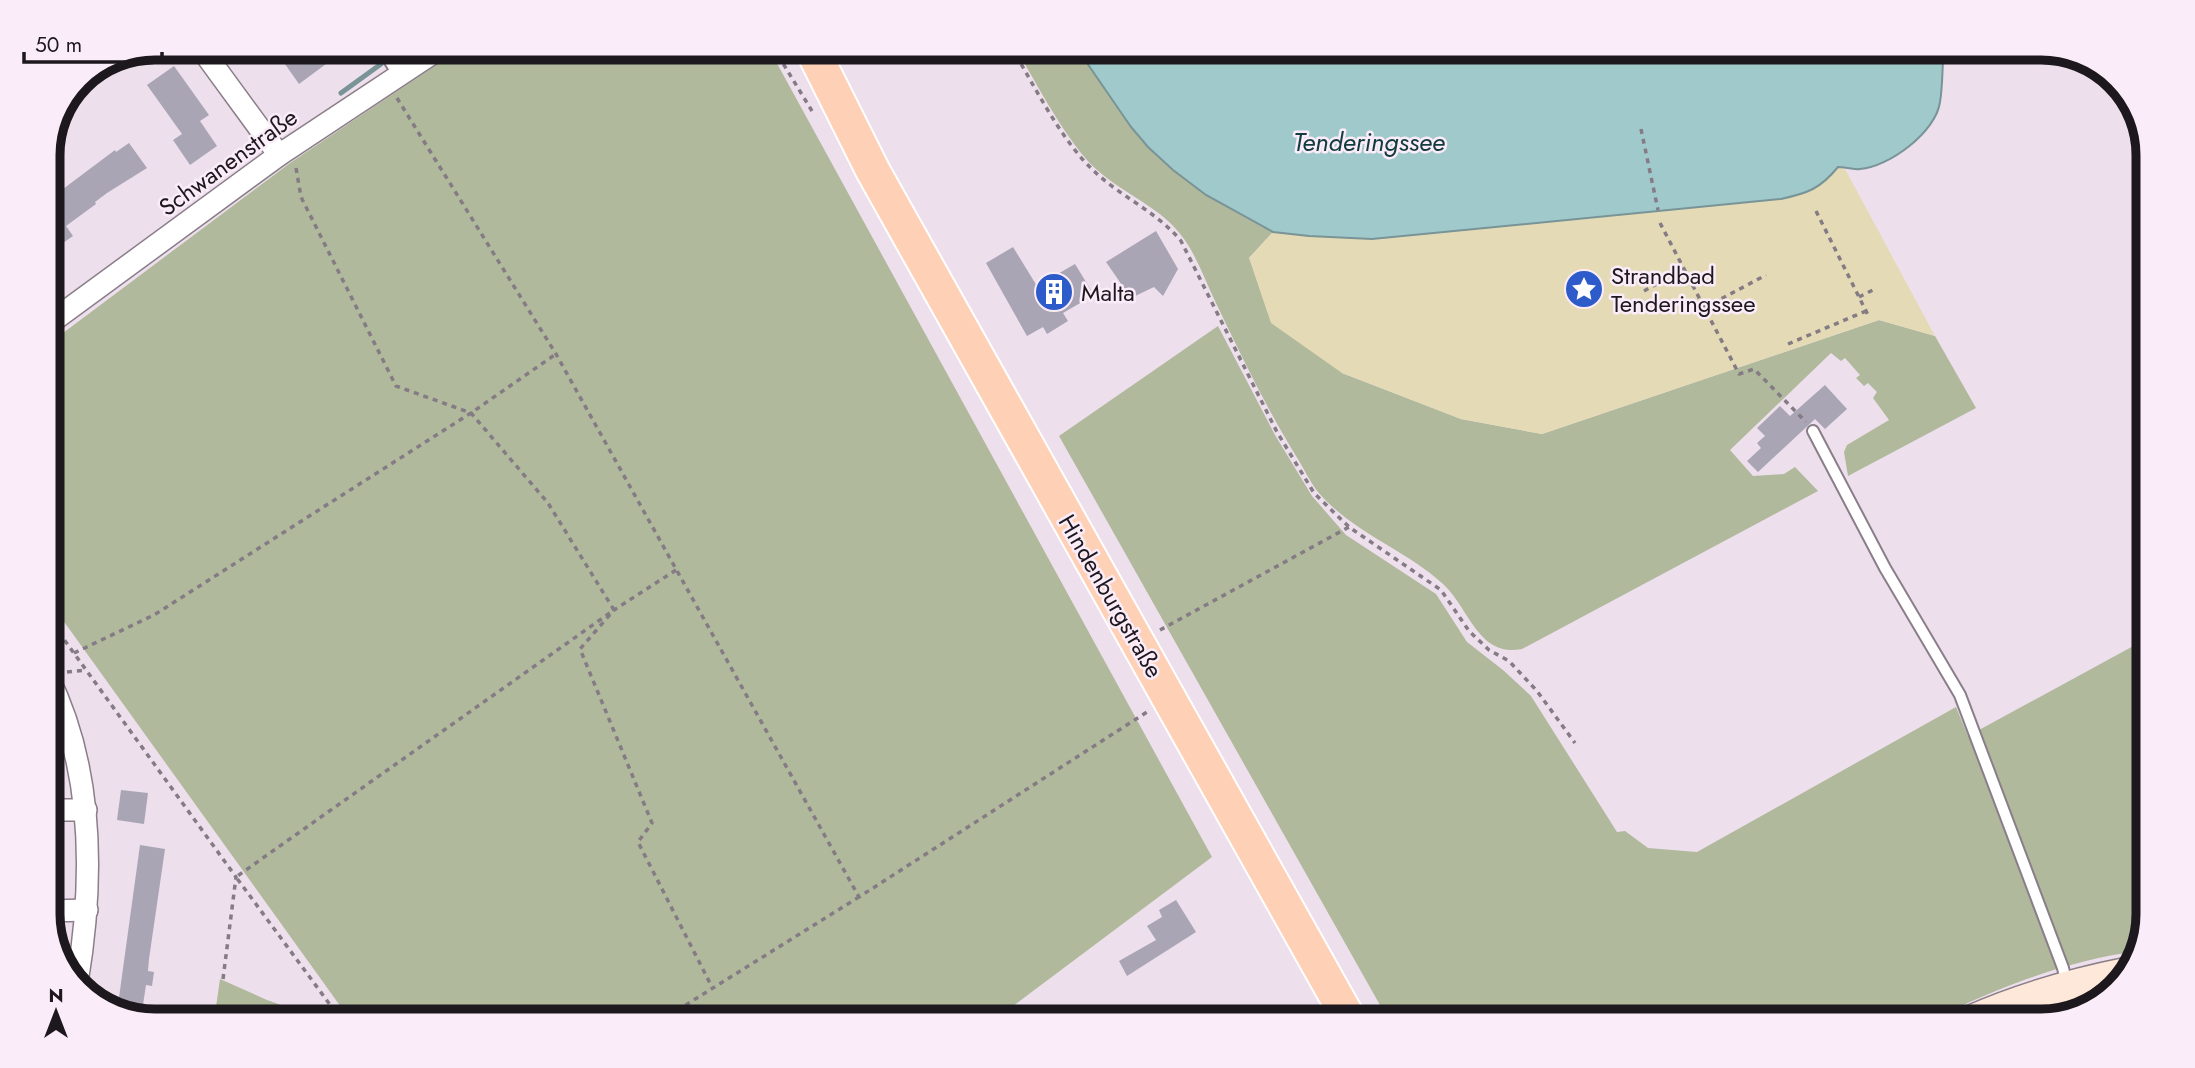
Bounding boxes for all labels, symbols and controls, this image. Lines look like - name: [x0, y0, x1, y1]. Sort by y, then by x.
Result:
- scale bar: [24, 21, 163, 65]
- text: 50 m: [35, 30, 82, 60]
- street label: Schwanenstraße: [152, 100, 304, 224]
- water label: Tenderingssee: [1293, 123, 1445, 161]
- place label: Strandbad Tenderingssee: [1611, 258, 1756, 321]
- place icon: Strandbad Tenderingssee: [1563, 268, 1605, 310]
- building icon: Malta: [1033, 271, 1075, 313]
- place label: Malta: [1081, 275, 1135, 310]
- street label: Hindenburgstraße: [1050, 508, 1172, 684]
- north arrow: [21, 977, 91, 1047]
- text: N: [48, 982, 64, 1009]

